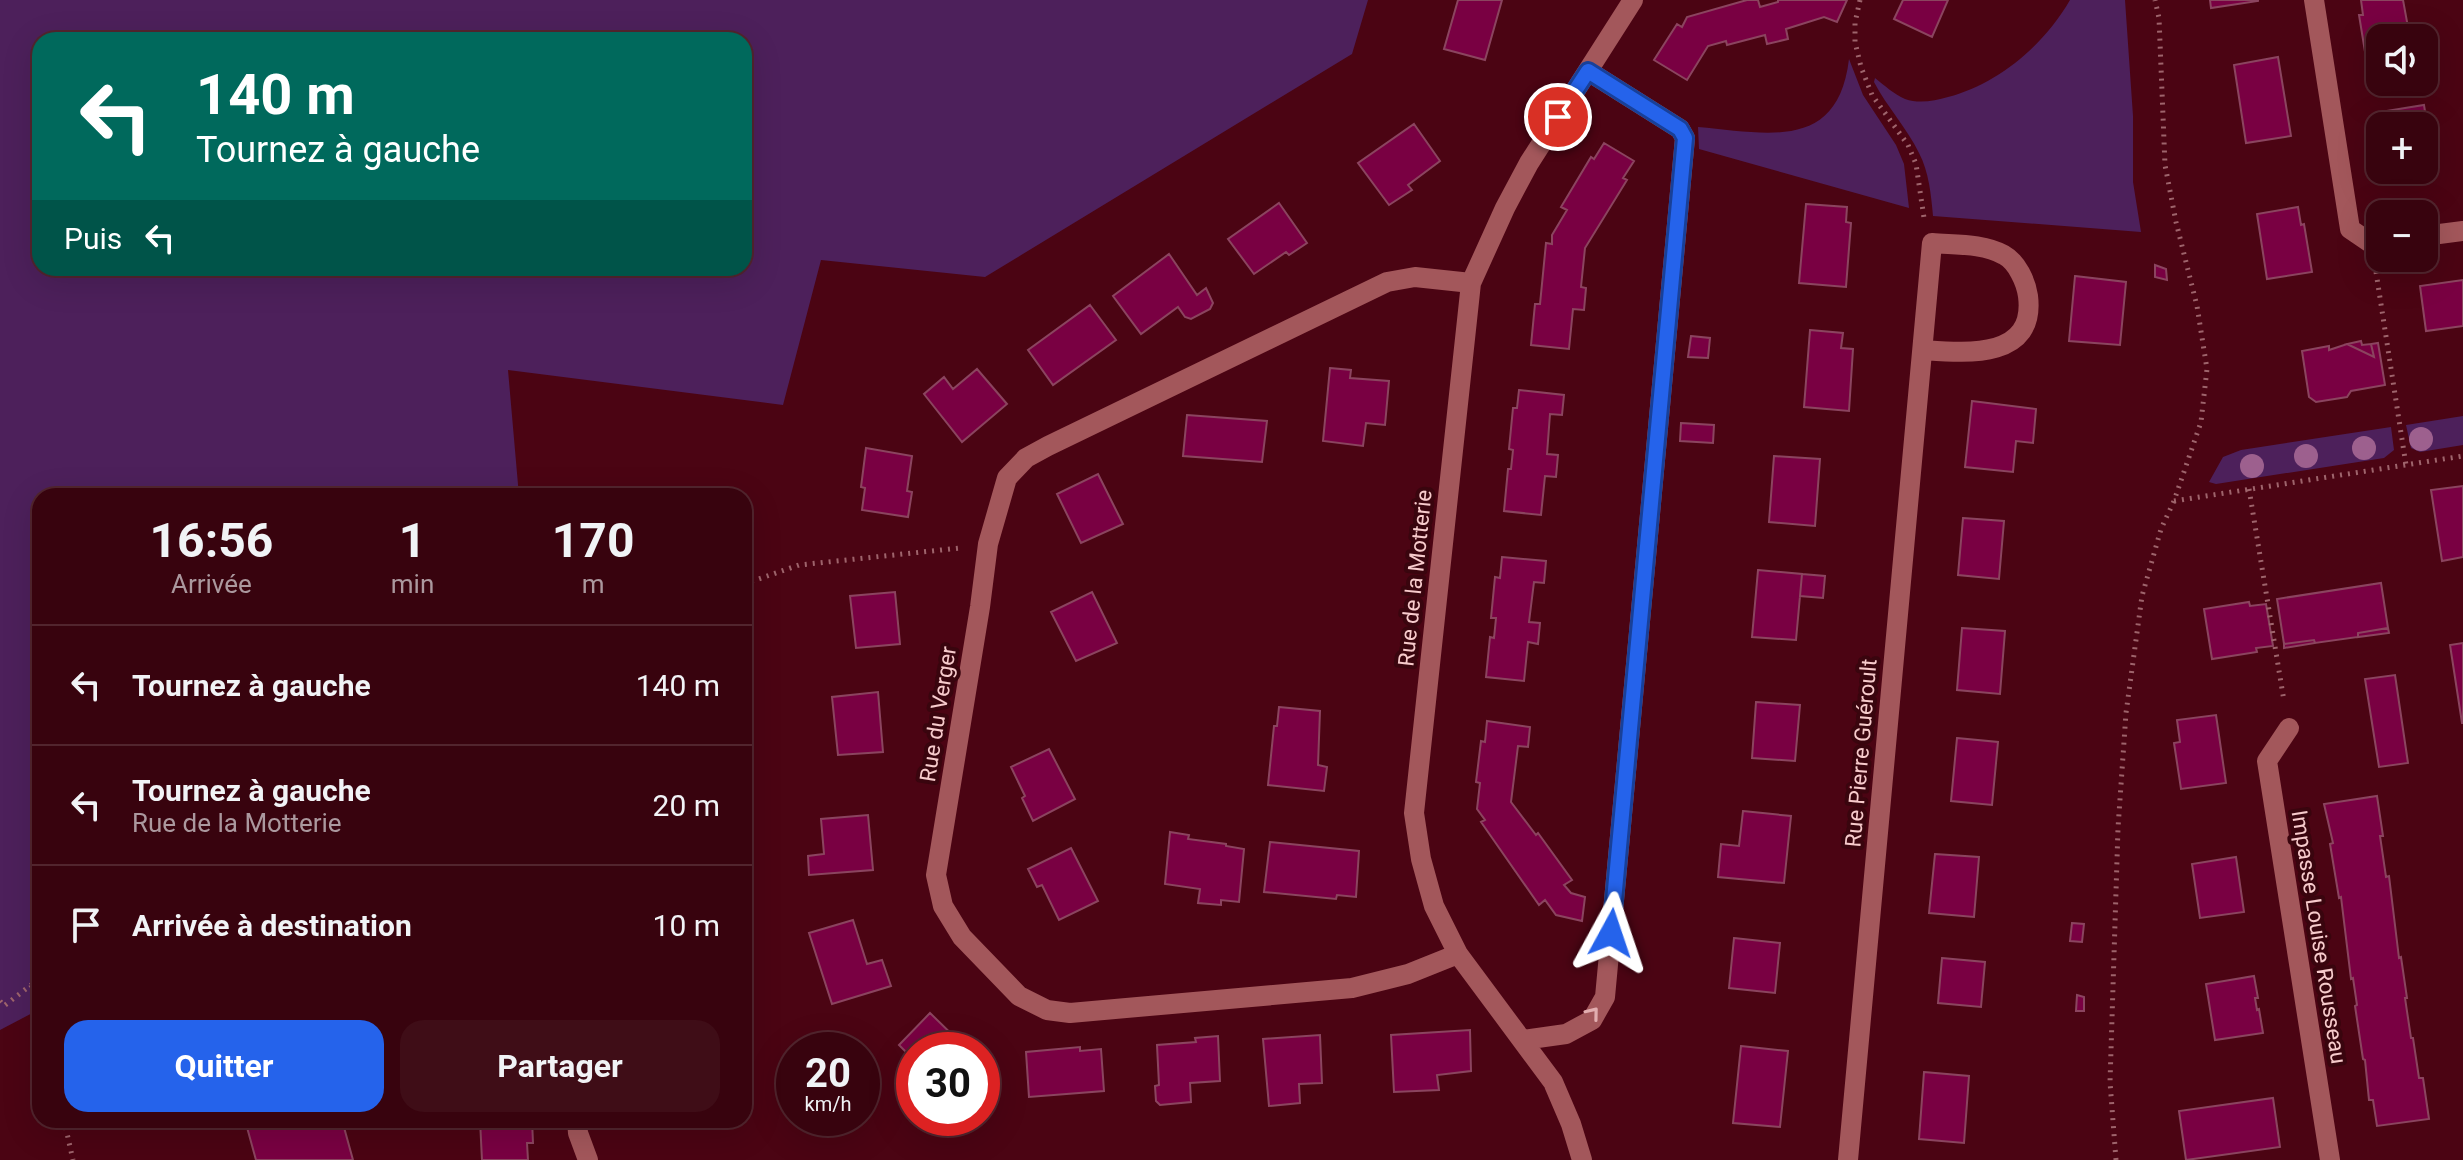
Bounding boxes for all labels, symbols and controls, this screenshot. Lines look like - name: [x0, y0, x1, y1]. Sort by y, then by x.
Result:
- map controls: [2366, 24, 2438, 272]
- button: sound: [2366, 24, 2438, 96]
- text: 140 m: [196, 62, 355, 128]
- icon: left: [64, 64, 168, 168]
- pin: [1524, 83, 1592, 151]
- icon: arrive: [1536, 95, 1580, 139]
- button: +: [2366, 112, 2438, 184]
- text: Tournez à gauche: [196, 129, 480, 171]
- button: −: [2366, 200, 2438, 272]
- icon: left: [138, 216, 182, 260]
- text: Puis: [64, 221, 122, 256]
- street label: Rue de la Motterie: [1393, 488, 1437, 668]
- text: 16:56: [150, 512, 273, 569]
- text: 1: [399, 512, 426, 569]
- text: 170: [552, 512, 634, 569]
- text: Arrivée: [171, 569, 252, 599]
- text: min: [391, 569, 434, 599]
- text: m: [582, 569, 605, 599]
- street label: Rue du Verger: [915, 644, 961, 783]
- street label: Rue Pierre Guéroult: [1840, 658, 1882, 848]
- icon: left: [64, 663, 108, 707]
- text: Tournez à gauche: [132, 668, 371, 703]
- text: 140 m: [636, 668, 720, 703]
- text: Tournez à gauche: [132, 773, 371, 808]
- icon: left: [64, 783, 108, 827]
- text: 20 m: [653, 788, 720, 823]
- text: Rue de la Motterie: [132, 808, 342, 838]
- street label: Impasse Louise Rousseau: [2287, 808, 2351, 1066]
- position arrow: [1569, 891, 1653, 975]
- icon: arrive: [64, 903, 108, 947]
- text: Arrivée à destination: [132, 908, 412, 943]
- text: 10 m: [653, 908, 720, 943]
- one-way arrow: [1583, 1008, 1597, 1023]
- button: Quitter: [64, 1020, 384, 1112]
- button: Partager: [400, 1020, 720, 1112]
- speed limit sign: 30: [896, 1032, 1000, 1136]
- text: 20: [805, 1050, 851, 1097]
- text: km/h: [805, 1092, 851, 1116]

